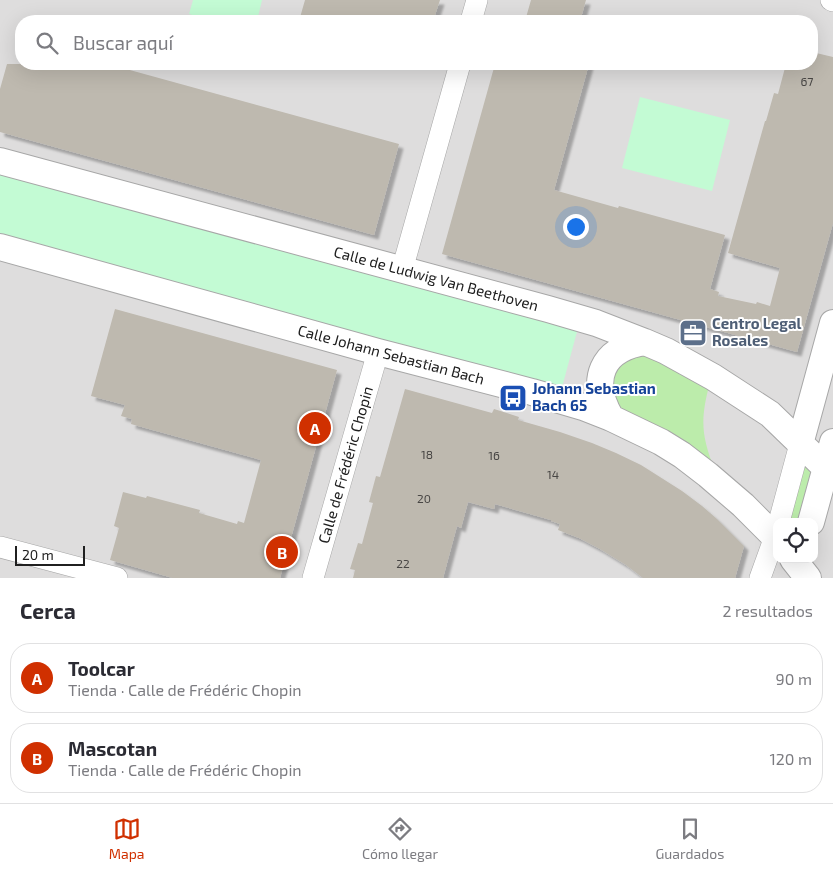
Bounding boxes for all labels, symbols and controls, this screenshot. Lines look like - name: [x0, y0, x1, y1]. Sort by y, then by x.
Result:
- search box: [15, 15, 818, 70]
- icon: search: [33, 29, 61, 57]
- text: Buscar aquí: [73, 31, 173, 54]
- house number: 67: [800, 74, 814, 88]
- your location: [563, 214, 589, 240]
- street label: Calle de Ludwig Van Beethoven: [332, 242, 541, 314]
- place label: Centro Legal Rosales: [712, 314, 801, 349]
- office icon: Centro Legal Rosales: [678, 318, 708, 348]
- street label: Calle Johann Sebastian Bach: [296, 320, 486, 388]
- place label: Johann Sebastian Bach 65: [532, 379, 656, 414]
- bus stop icon: Johann Sebastian Bach 65: [498, 383, 528, 413]
- street label: Calle de Frédéric Chopin: [314, 384, 376, 545]
- pin: A: [299, 409, 331, 447]
- house number: 18: [421, 447, 433, 461]
- house number: 16: [488, 448, 500, 462]
- house number: 14: [547, 467, 559, 481]
- house number: 20: [417, 491, 431, 505]
- map controls: [773, 518, 818, 563]
- button: locate: [773, 518, 818, 563]
- pin: B: [266, 533, 298, 571]
- scale bar: [15, 543, 85, 566]
- text: 20 m: [22, 546, 54, 563]
- house number: 22: [396, 556, 410, 570]
- text: Cerca: [20, 598, 76, 623]
- text: 2 resultados: [722, 601, 813, 620]
- text: Toolcar: [68, 657, 135, 680]
- text: A: [32, 669, 42, 688]
- text: 90 m: [776, 669, 812, 688]
- text: Tienda · Calle de Frédéric Chopin: [68, 680, 302, 699]
- text: Mascotan: [68, 737, 157, 760]
- text: B: [32, 749, 42, 768]
- text: 120 m: [769, 749, 812, 768]
- text: Tienda · Calle de Frédéric Chopin: [68, 760, 302, 779]
- tab: Mapa: [109, 815, 145, 862]
- tab: Cómo llegar: [362, 815, 438, 862]
- tab: Guardados: [656, 815, 724, 862]

